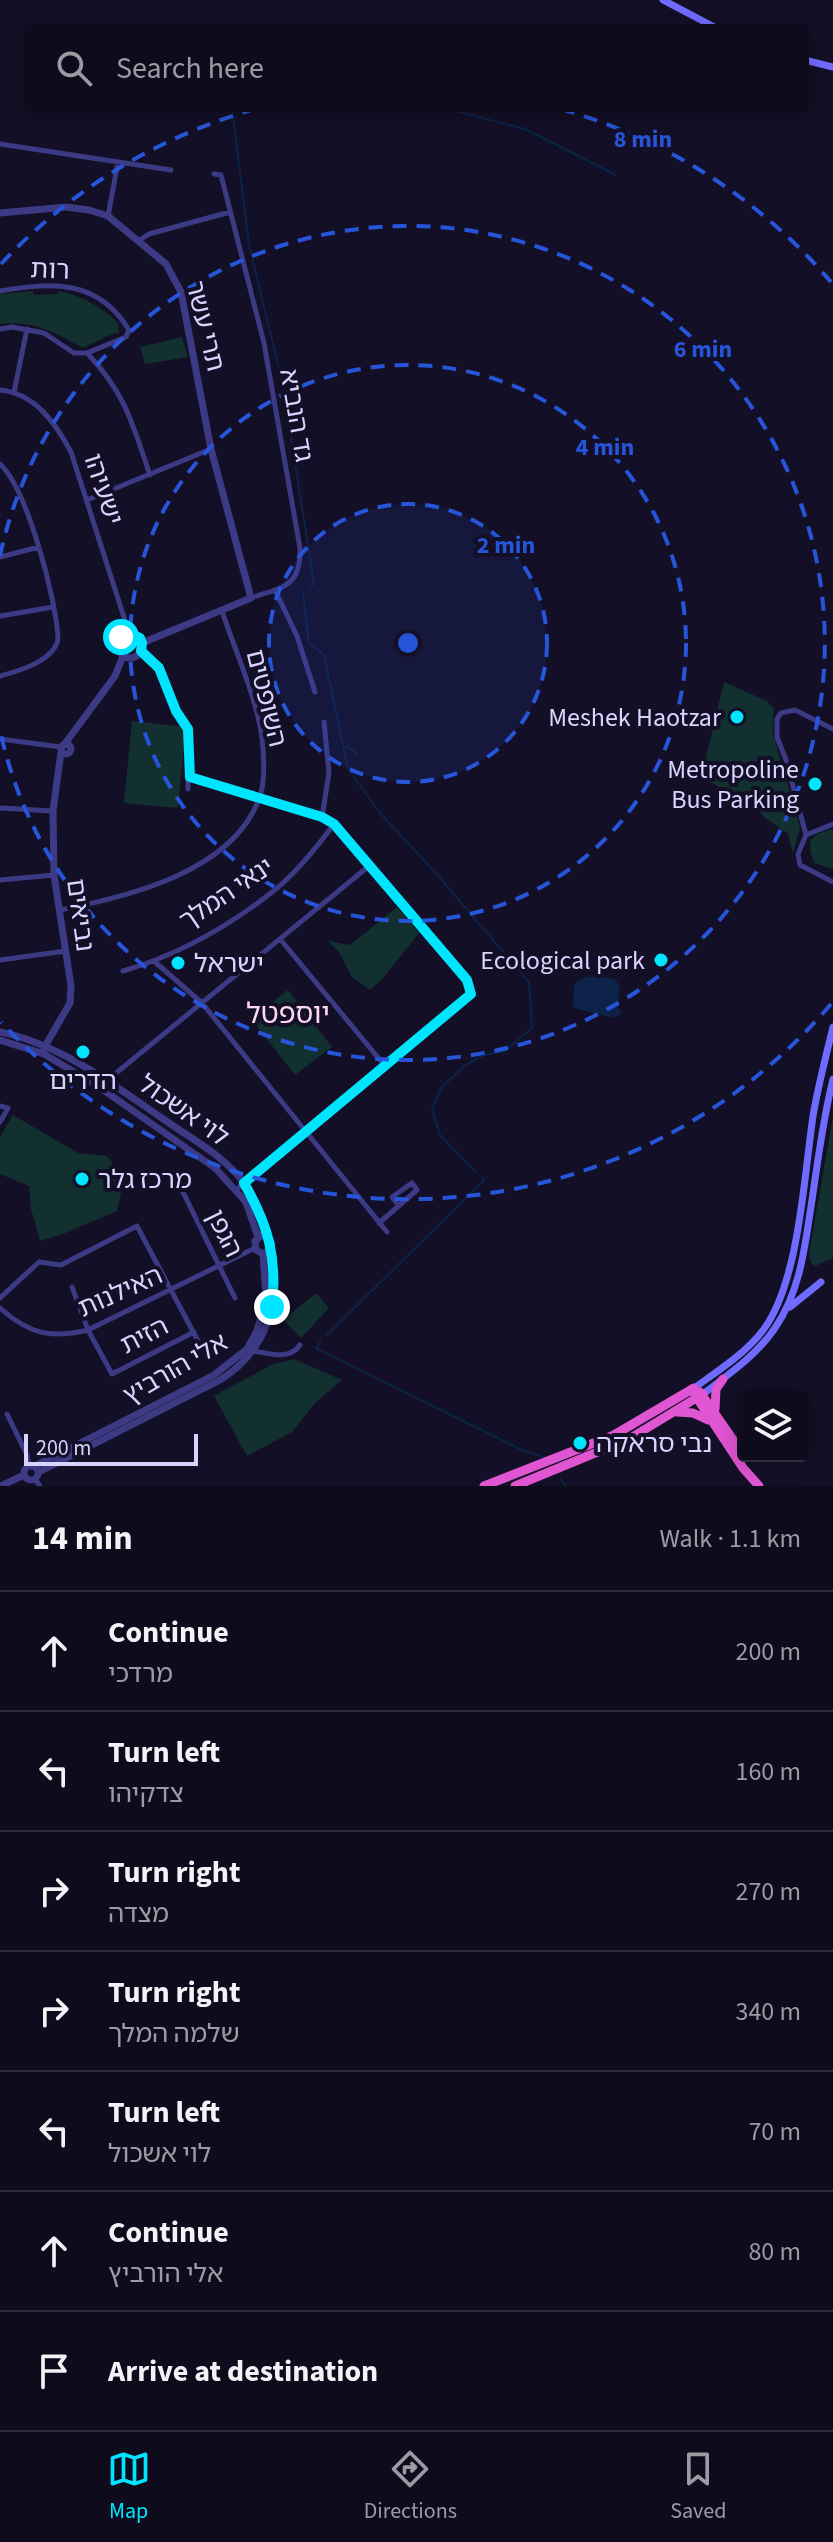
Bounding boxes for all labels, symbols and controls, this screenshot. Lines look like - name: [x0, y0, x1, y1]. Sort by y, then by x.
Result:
- search box: [24, 24, 809, 112]
- icon: search: [52, 46, 96, 90]
- text: Search here: [116, 47, 264, 90]
- text: 8 min: [614, 122, 672, 157]
- street label: רות: [30, 250, 70, 289]
- street label: תרי עשר: [176, 277, 235, 375]
- text: 6 min: [674, 332, 732, 367]
- street label: גד הנביא: [270, 366, 323, 465]
- text: 4 min: [576, 430, 634, 465]
- street label: ישעיהו: [75, 449, 132, 530]
- text: 2 min: [477, 528, 535, 563]
- route start: [103, 619, 139, 655]
- centre of rings: [394, 629, 422, 657]
- street label: השופטים: [237, 645, 296, 751]
- place label: Meshek Haotzar: [548, 699, 722, 736]
- marker: Meshek Haotzar: [728, 708, 746, 726]
- place label: Metropoline Bus Parking: [667, 751, 799, 818]
- marker: Metropoline Bus Parking: [806, 775, 824, 793]
- street label: ינאי המלך: [172, 848, 281, 939]
- street label: נביאים: [57, 876, 104, 954]
- place label: Ecological park: [480, 942, 645, 979]
- place label: ישראל: [194, 945, 264, 982]
- marker: Ecological park: [652, 951, 670, 969]
- marker: ישראל: [169, 954, 187, 972]
- district label: יוספטל: [246, 994, 330, 1034]
- marker: הדרים: [74, 1043, 92, 1061]
- place label: הדרים: [49, 1062, 117, 1099]
- street label: לוי אשכול: [131, 1066, 237, 1155]
- place label: מרכז גלר: [98, 1161, 192, 1198]
- marker: מרכז גלר: [73, 1170, 91, 1188]
- street label: הגפן: [197, 1203, 252, 1264]
- street label: האילנות: [72, 1256, 168, 1326]
- route end: [254, 1289, 290, 1325]
- street label: הזית: [114, 1308, 175, 1363]
- street label: אלי הורביץ: [116, 1324, 234, 1413]
- map controls: [737, 1390, 809, 1462]
- button: layers: [737, 1390, 809, 1462]
- place label: נבי סראקה: [596, 1425, 712, 1462]
- scale bar: [24, 1430, 198, 1466]
- text: 200 m: [36, 1432, 91, 1464]
- marker: נבי סראקה: [571, 1434, 589, 1452]
- text: 14 min: [32, 1514, 133, 1563]
- text: Walk · 1.1 km: [660, 1520, 801, 1557]
- text: Continue: [108, 1611, 229, 1654]
- icon: ahead: [32, 1629, 76, 1673]
- text: 200 m: [735, 1633, 801, 1670]
- text: מרדכי: [108, 1655, 173, 1692]
- text: Turn left: [108, 1731, 220, 1774]
- icon: left: [32, 1749, 76, 1793]
- text: 160 m: [735, 1753, 801, 1790]
- text: צדקיהו: [108, 1775, 184, 1812]
- text: Turn right: [108, 1851, 240, 1894]
- icon: right: [32, 1869, 76, 1913]
- text: 270 m: [735, 1873, 801, 1910]
- text: מצדה: [108, 1895, 169, 1932]
- text: Turn right: [108, 1971, 240, 2014]
- icon: right: [32, 1989, 76, 2033]
- text: 340 m: [735, 1993, 801, 2030]
- text: שלמה המלך: [108, 2015, 240, 2052]
- text: Turn left: [108, 2091, 220, 2134]
- icon: left: [32, 2109, 76, 2153]
- text: 70 m: [748, 2113, 801, 2150]
- text: לוי אשכול: [108, 2135, 211, 2172]
- text: Continue: [108, 2211, 229, 2254]
- icon: ahead: [32, 2229, 76, 2273]
- text: 80 m: [748, 2233, 801, 2270]
- text: אלי הורביץ: [108, 2255, 223, 2292]
- icon: arrive: [32, 2349, 76, 2393]
- text: Arrive at destination: [108, 2350, 378, 2393]
- tab: Map: [107, 2447, 151, 2527]
- tab: Directions: [364, 2447, 457, 2527]
- tab: Saved: [670, 2447, 726, 2527]

